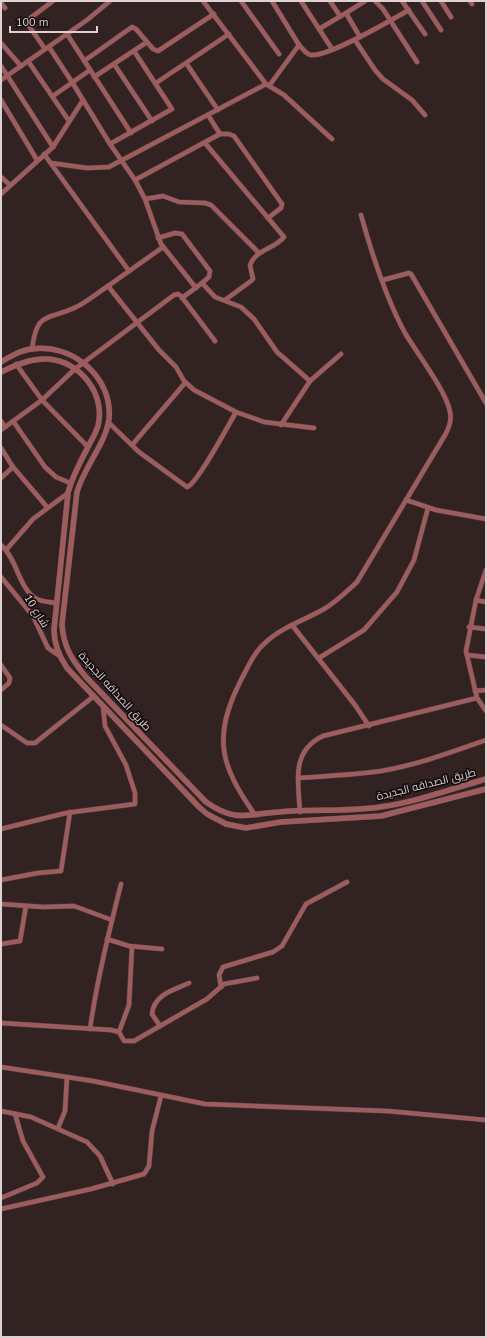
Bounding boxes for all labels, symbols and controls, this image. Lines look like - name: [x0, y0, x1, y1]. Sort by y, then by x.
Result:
- scale bar: [10, 8, 97, 34]
- text: 100 m: [16, 14, 49, 29]
- street label: شارع 10: [21, 592, 53, 631]
- street label: طريق الصداقه الجديدة: [76, 648, 154, 734]
- street label: طريق الصداقه الجديدة: [375, 765, 477, 803]

